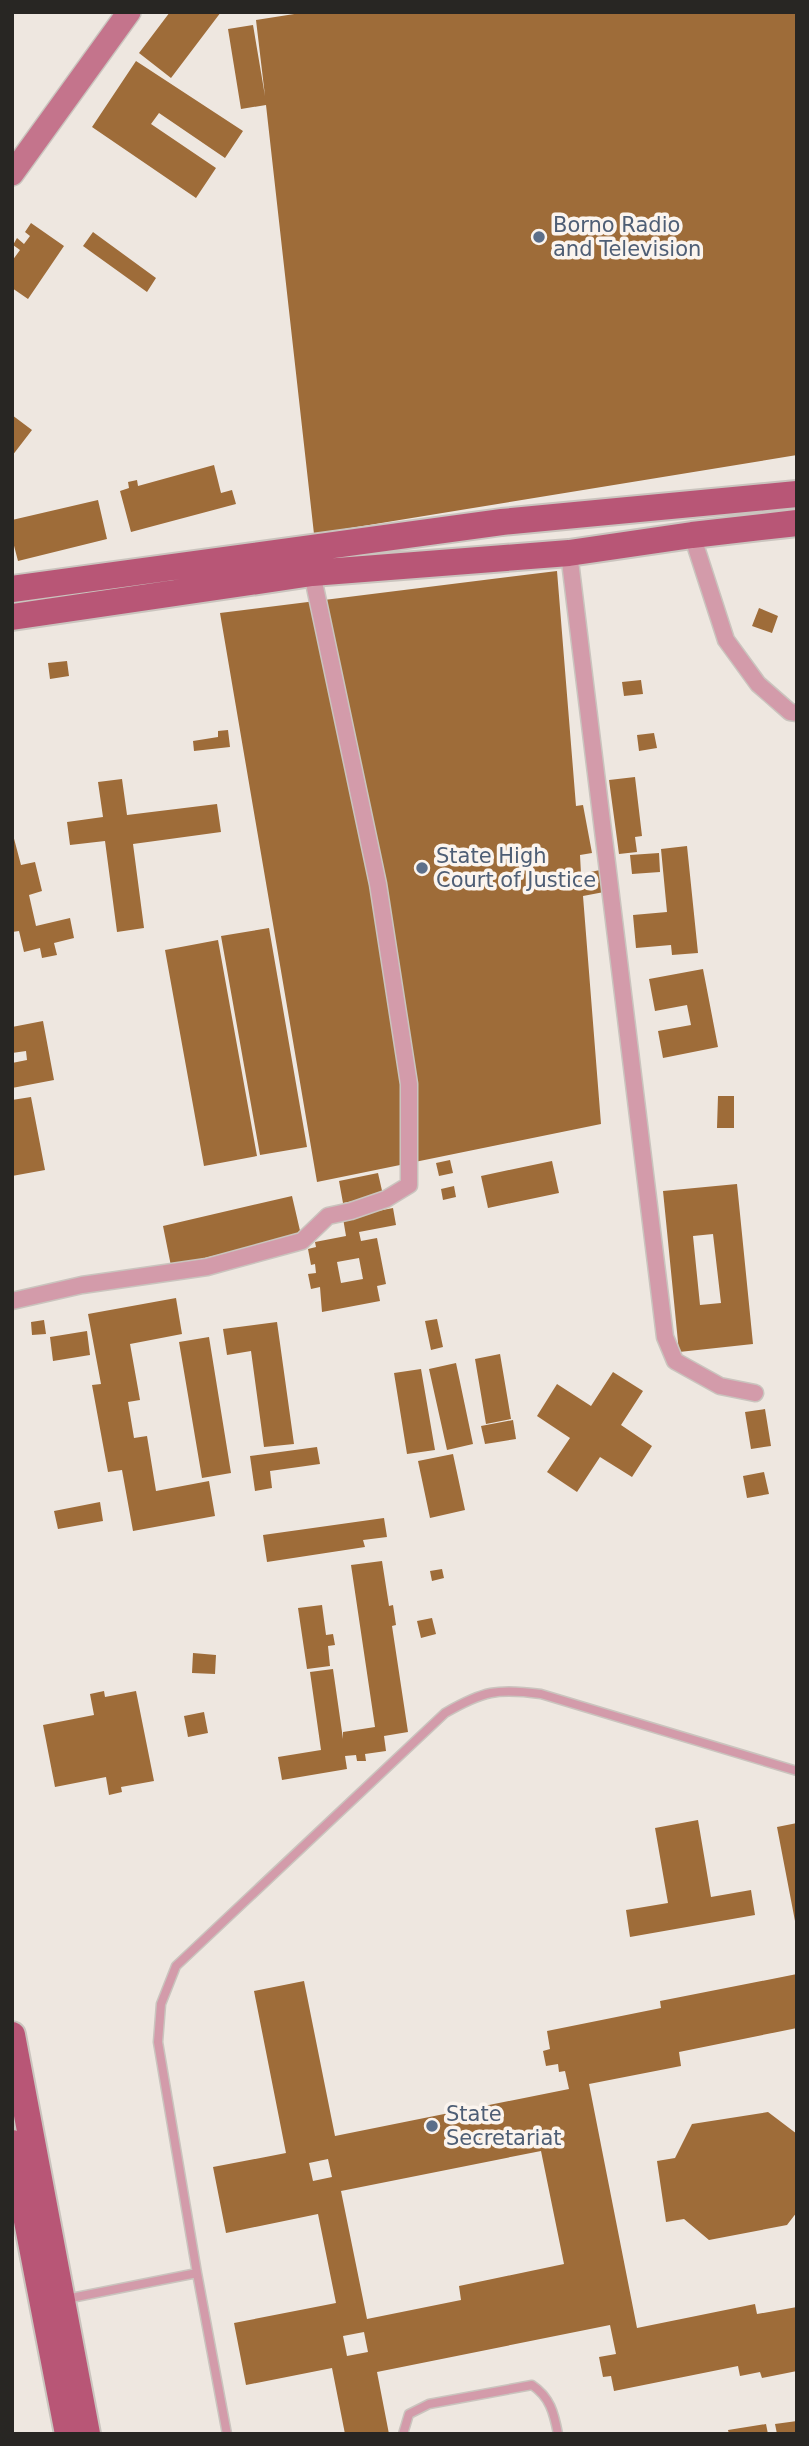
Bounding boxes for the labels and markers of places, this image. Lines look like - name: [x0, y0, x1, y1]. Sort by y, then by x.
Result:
- place label: Borno Radio and Television: [553, 213, 701, 261]
- marker: Borno Radio and Television: [531, 229, 547, 245]
- place label: State High Court of Justice: [436, 844, 596, 892]
- marker: State High Court of Justice: [414, 860, 430, 876]
- place label: State Secretariat: [446, 2102, 562, 2150]
- marker: State Secretariat: [424, 2118, 440, 2134]

